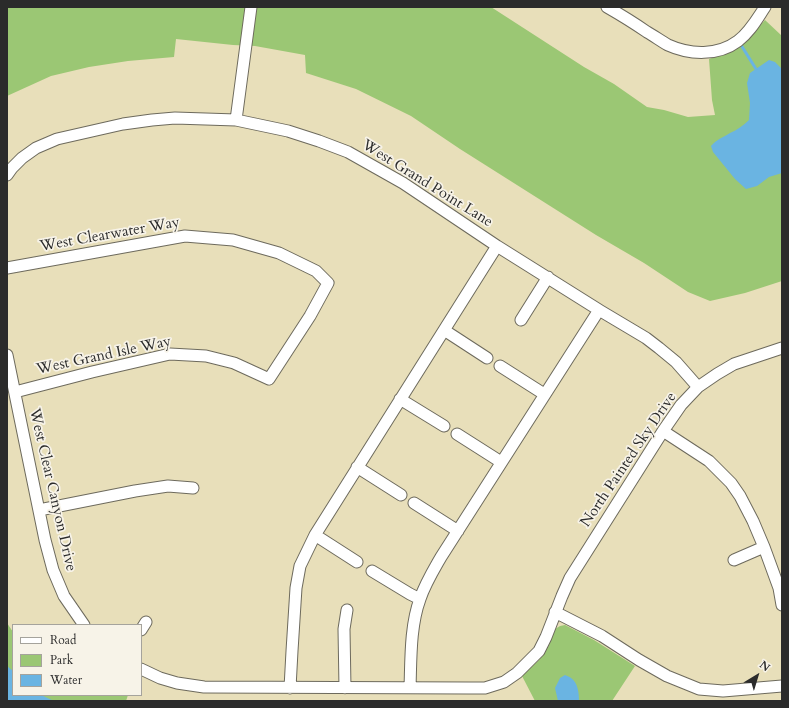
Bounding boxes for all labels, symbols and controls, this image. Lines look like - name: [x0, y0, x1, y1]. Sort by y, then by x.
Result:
- street label: West Grand Point Lane: [358, 136, 496, 232]
- street label: West Clearwater Way: [39, 214, 181, 256]
- street label: West Grand Isle Way: [35, 333, 173, 379]
- street label: North Painted Sky Drive: [577, 389, 681, 531]
- street label: West Clear Canyon Drive: [24, 407, 80, 573]
- legend: [12, 624, 142, 696]
- text: Road: [50, 632, 76, 648]
- text: Park: [50, 652, 73, 668]
- north arrow: [737, 656, 777, 696]
- text: N: [756, 657, 773, 675]
- text: Water: [50, 672, 82, 688]

